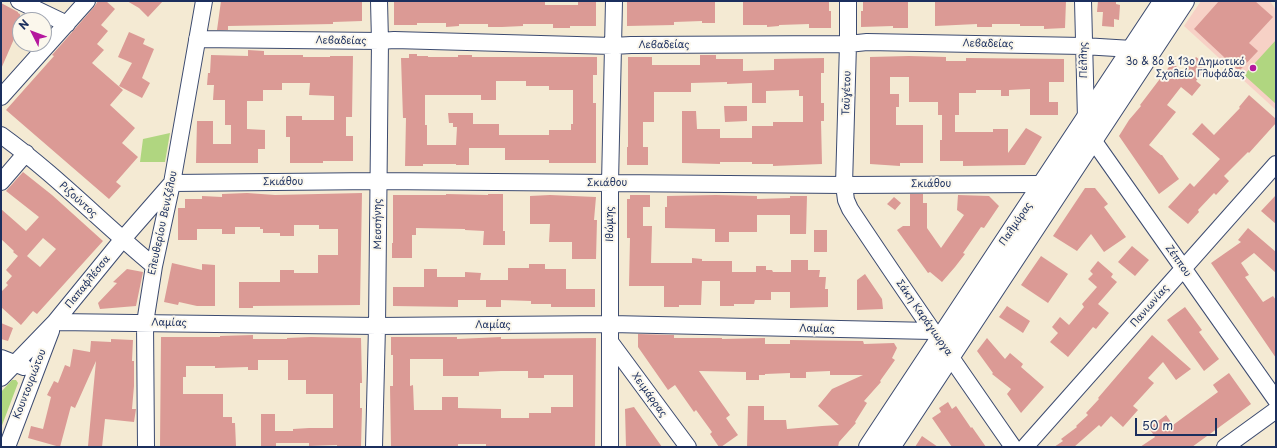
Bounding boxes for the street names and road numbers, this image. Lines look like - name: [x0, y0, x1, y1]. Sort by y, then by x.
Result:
- street label: Λεβαδείας: [316, 35, 366, 47]
- street label: Λεβαδείας: [963, 38, 1013, 50]
- street label: Λεβαδείας: [639, 39, 689, 51]
- street label: Πέλλης: [1078, 42, 1090, 78]
- street label: Ταϋγέτου: [840, 70, 854, 116]
- street label: Ελευθερίου Βενιζέλου: [146, 170, 180, 276]
- street label: Σκιάθου: [263, 176, 303, 188]
- street label: Σκιάθου: [587, 177, 627, 189]
- street label: Σκιάθου: [911, 178, 951, 190]
- street label: Ριζούντος: [56, 180, 100, 220]
- street label: Μεσσήνης: [372, 199, 384, 249]
- street label: Παλμύρας: [997, 200, 1035, 248]
- street label: Ιθώμης: [604, 206, 616, 242]
- street label: Ζέππου: [1163, 243, 1193, 279]
- street label: Παπαφλέσσα: [63, 253, 113, 311]
- street label: Σάκη Καράγιωργα: [893, 278, 955, 358]
- street label: Πανιωνίας: [1128, 282, 1172, 330]
- street label: Λαμίας: [151, 317, 187, 329]
- street label: Λαμίας: [475, 319, 511, 331]
- street label: Λαμίας: [799, 323, 835, 335]
- street label: Κουντουριώτου: [11, 347, 49, 421]
- street label: Χειμάρρας: [629, 370, 669, 420]

